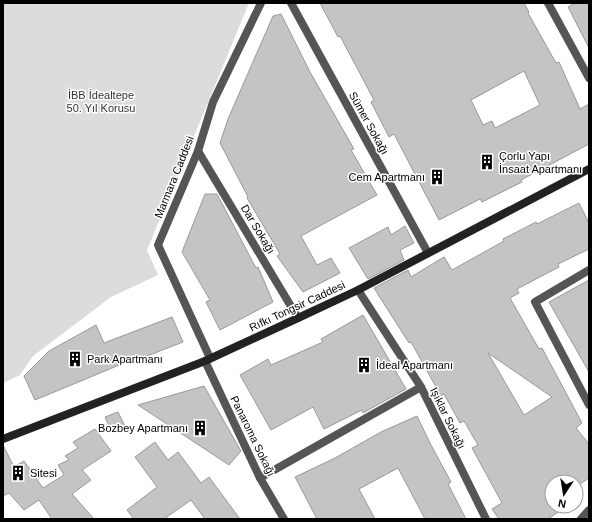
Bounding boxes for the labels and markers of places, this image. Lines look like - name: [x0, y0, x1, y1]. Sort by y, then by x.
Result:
- place label: Çorlu Yapı İnsaat Apartmanı: [499, 150, 582, 175]
- building icon: Çorlu Yapı İnsaat Apartmanı: [478, 153, 496, 171]
- building icon: Cem Apartmanı: [428, 168, 446, 186]
- place label: Cem Apartmanı: [349, 171, 425, 183]
- building icon: Park Apartmanı: [66, 350, 84, 368]
- place label: Park Apartmanı: [87, 353, 163, 365]
- building icon: İdeal Apartmanı: [355, 356, 373, 374]
- place label: İdeal Apartmanı: [376, 359, 453, 371]
- building icon: Bozbey Apartmanı: [191, 419, 209, 437]
- place label: Bozbey Apartmanı: [98, 422, 188, 434]
- building icon: Sitesi: [9, 464, 27, 482]
- place label: Sitesi: [30, 467, 57, 479]

